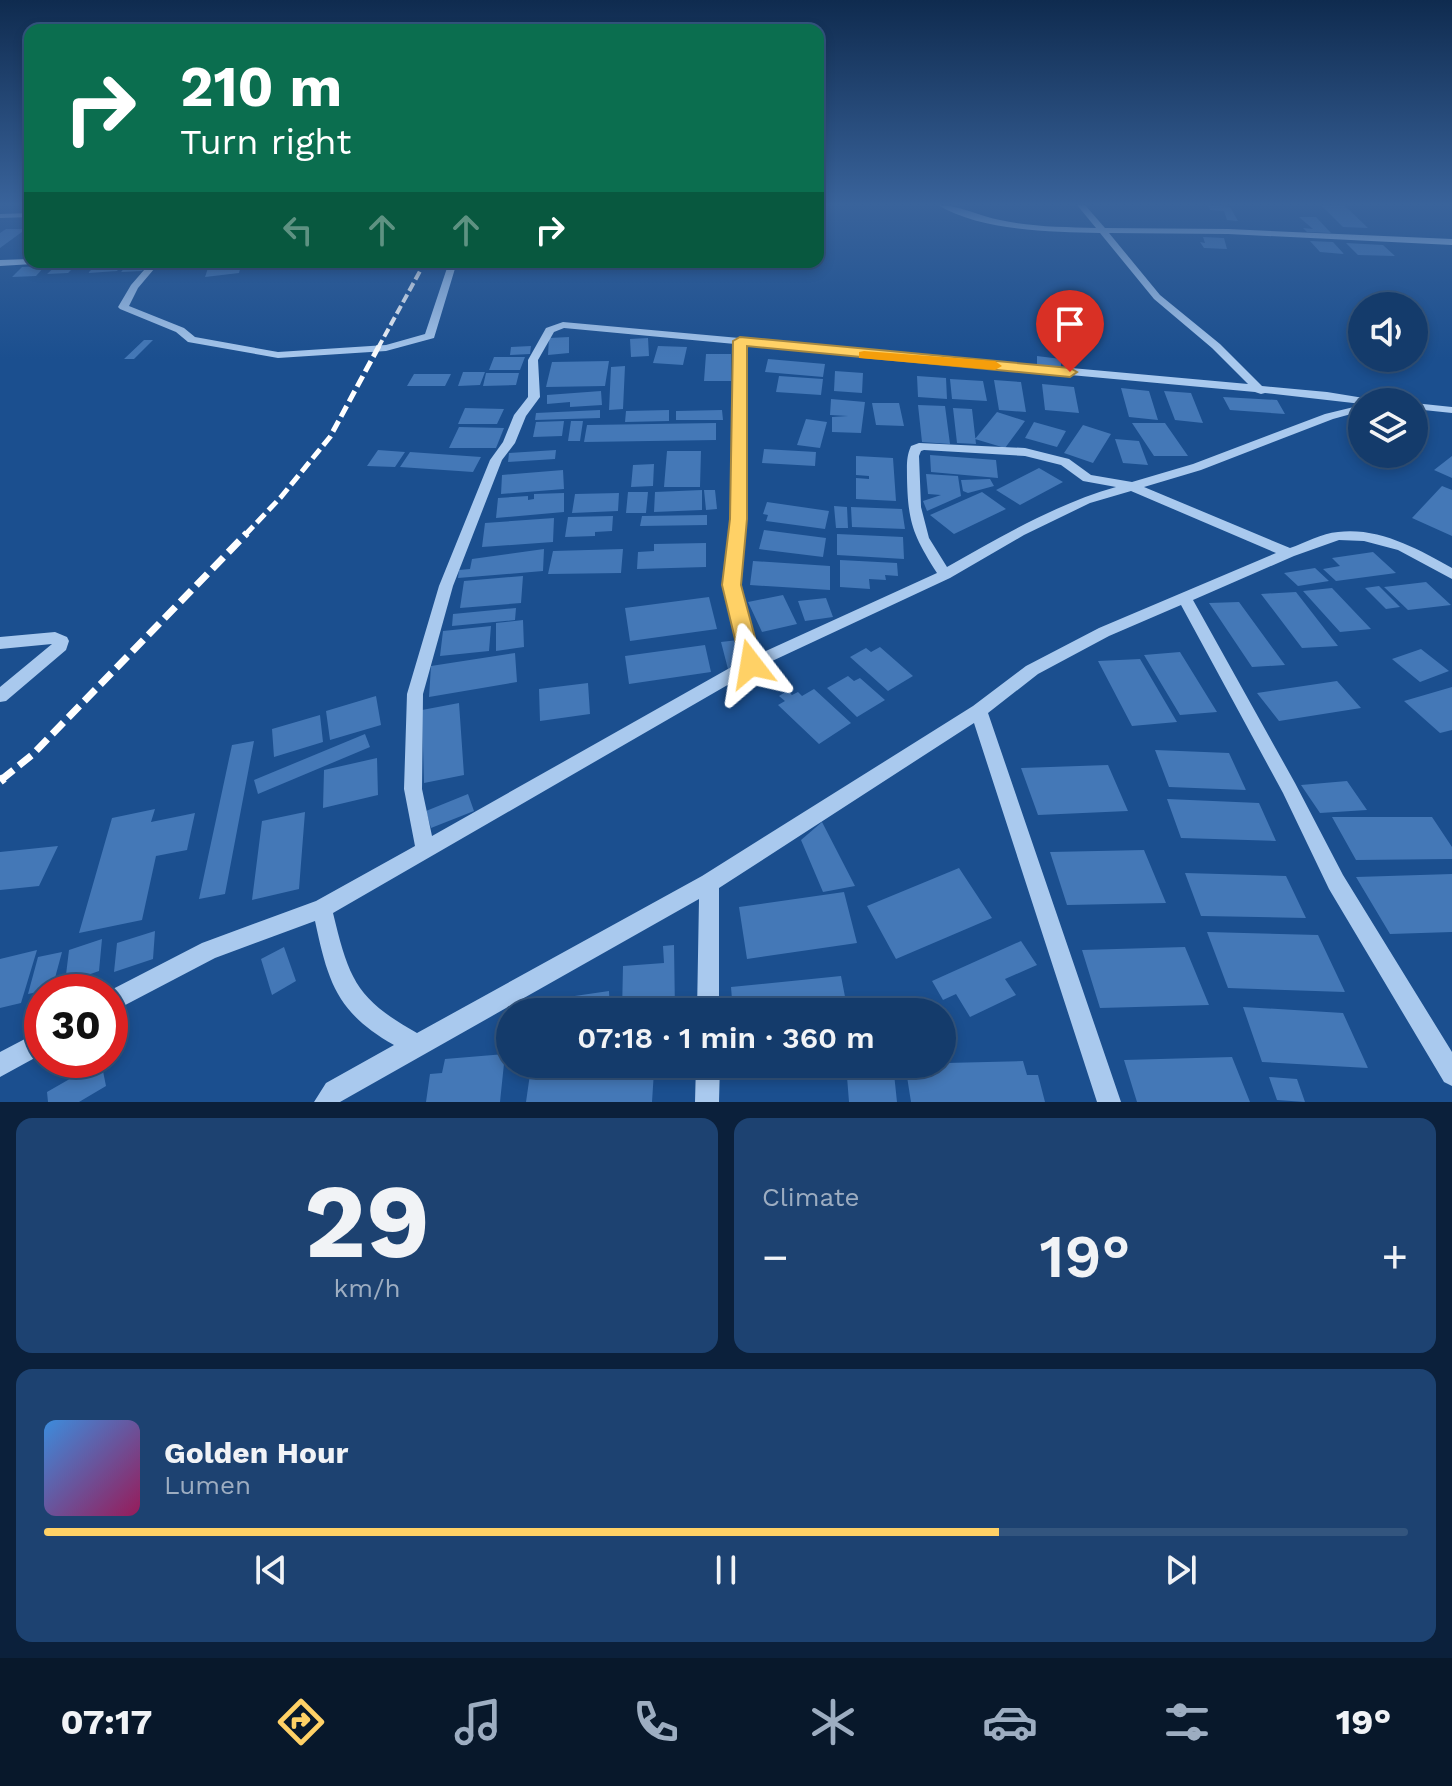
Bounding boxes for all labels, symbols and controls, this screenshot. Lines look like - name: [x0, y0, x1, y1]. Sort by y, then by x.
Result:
- text: 210 m: [180, 54, 342, 120]
- icon: right: [48, 56, 152, 160]
- text: Turn right: [180, 121, 351, 163]
- icon: left: [276, 208, 320, 252]
- icon: ahead: [360, 208, 404, 252]
- icon: ahead: [444, 208, 488, 252]
- icon: right: [528, 208, 572, 252]
- pin: [1036, 290, 1104, 372]
- map controls: [1348, 292, 1428, 468]
- button: sound: [1348, 292, 1428, 372]
- icon: arrive: [1048, 302, 1092, 346]
- button: layers: [1348, 388, 1428, 468]
- position arrow: [709, 622, 793, 706]
- speed limit sign: 30: [24, 974, 128, 1078]
- text: 07:18 · 1 min · 360 m: [577, 1020, 875, 1055]
- text: 29: [304, 1160, 430, 1282]
- text: Climate: [762, 1182, 860, 1212]
- text: 19°: [1040, 1221, 1130, 1292]
- text: −: [762, 1231, 789, 1283]
- text: +: [1381, 1231, 1408, 1283]
- text: km/h: [334, 1273, 400, 1303]
- text: Golden Hour: [164, 1435, 348, 1470]
- text: Lumen: [164, 1470, 251, 1500]
- icon: previous: [249, 1548, 293, 1592]
- icon: pause: [704, 1548, 748, 1592]
- icon: next: [1159, 1548, 1203, 1592]
- icon: directions: [273, 1694, 329, 1750]
- icon: music: [450, 1694, 506, 1750]
- icon: phone: [628, 1694, 684, 1750]
- icon: climate: [805, 1694, 861, 1750]
- icon: car: [982, 1694, 1038, 1750]
- icon: filters: [1159, 1694, 1215, 1750]
- text: 07:17: [61, 1701, 152, 1743]
- text: 19°: [1336, 1701, 1391, 1743]

